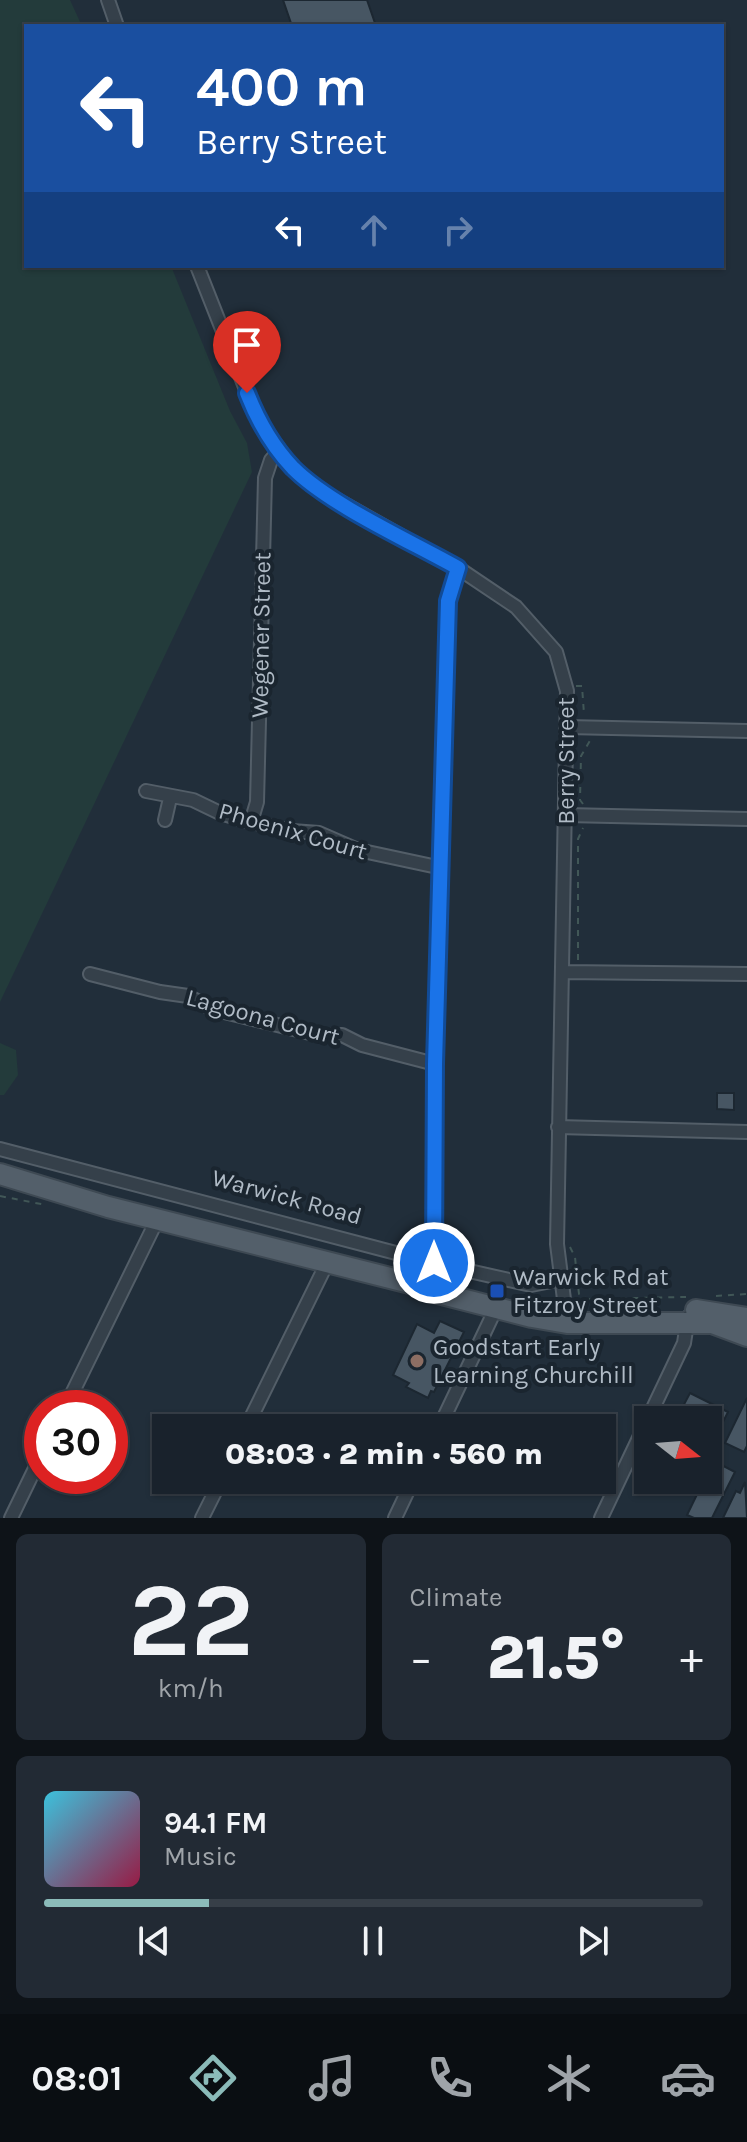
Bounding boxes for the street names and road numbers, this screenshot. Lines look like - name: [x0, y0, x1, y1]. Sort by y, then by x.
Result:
- street label: Wegener Street: [246, 552, 276, 718]
- street label: Berry Street: [552, 697, 580, 825]
- street label: Phoenix Court: [216, 796, 370, 866]
- street label: Lagoona Court: [183, 983, 343, 1051]
- street label: Warwick Road: [209, 1164, 365, 1230]

